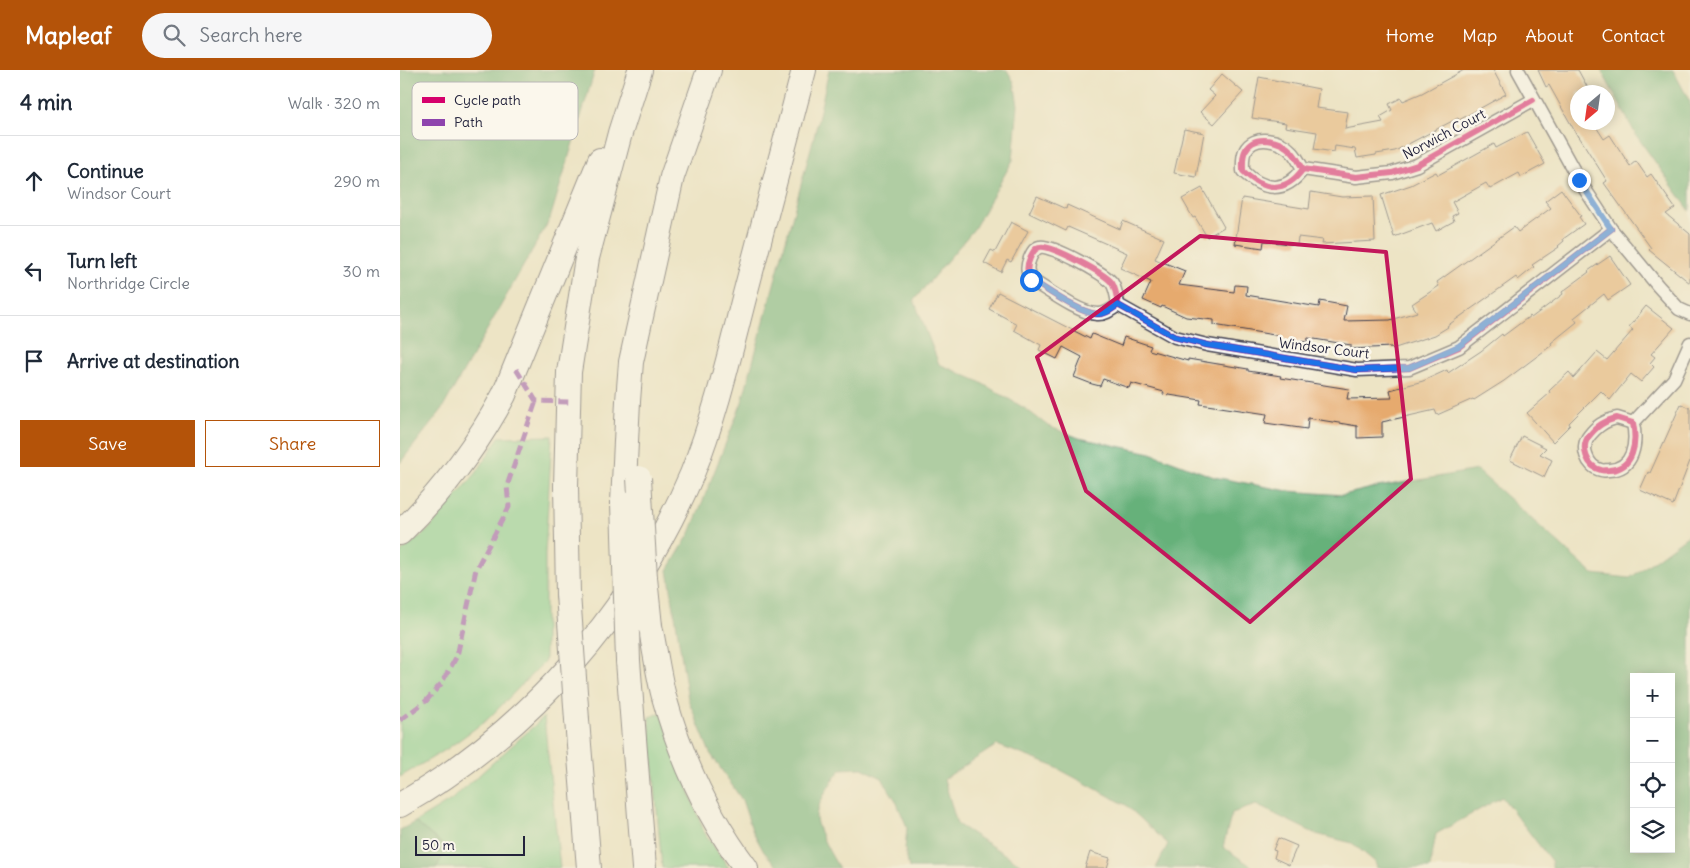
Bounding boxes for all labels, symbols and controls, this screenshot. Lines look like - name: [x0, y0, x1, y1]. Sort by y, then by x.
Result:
- search box: [142, 13, 492, 58]
- text: Mapleaf: [25, 20, 112, 50]
- icon: search: [160, 21, 188, 49]
- text: Search here: [200, 23, 303, 47]
- text: Home: [1386, 24, 1434, 47]
- text: Map: [1462, 24, 1497, 47]
- text: About: [1525, 24, 1573, 47]
- text: Contact: [1601, 24, 1665, 47]
- legend: [412, 82, 578, 140]
- north arrow: [1570, 85, 1615, 130]
- text: 4 min: [20, 89, 72, 116]
- text: Cycle path: [454, 91, 521, 109]
- text: Walk · 320 m: [288, 93, 380, 113]
- street label: Norwich Court: [1399, 104, 1489, 163]
- text: Path: [454, 113, 483, 131]
- text: Continue: [67, 159, 144, 183]
- icon: ahead: [20, 167, 48, 195]
- route end: [1568, 169, 1591, 192]
- text: 290 m: [334, 171, 380, 191]
- text: Windsor Court: [67, 183, 171, 203]
- text: Turn left: [67, 249, 137, 273]
- icon: left: [20, 257, 48, 285]
- text: 30 m: [343, 261, 380, 281]
- route start: [1020, 269, 1043, 292]
- text: Northridge Circle: [67, 273, 190, 293]
- street label: Windsor Court: [1278, 334, 1371, 363]
- icon: arrive: [20, 347, 48, 375]
- text: Arrive at destination: [67, 349, 240, 373]
- button: Save: [20, 420, 195, 467]
- button: Share: [205, 420, 380, 467]
- map controls: [1630, 673, 1675, 853]
- button: +: [1630, 673, 1675, 718]
- button: −: [1630, 718, 1675, 763]
- button: locate: [1630, 763, 1675, 808]
- button: layers: [1630, 808, 1675, 853]
- scale bar: [415, 833, 525, 856]
- text: 50 m: [422, 836, 455, 854]

